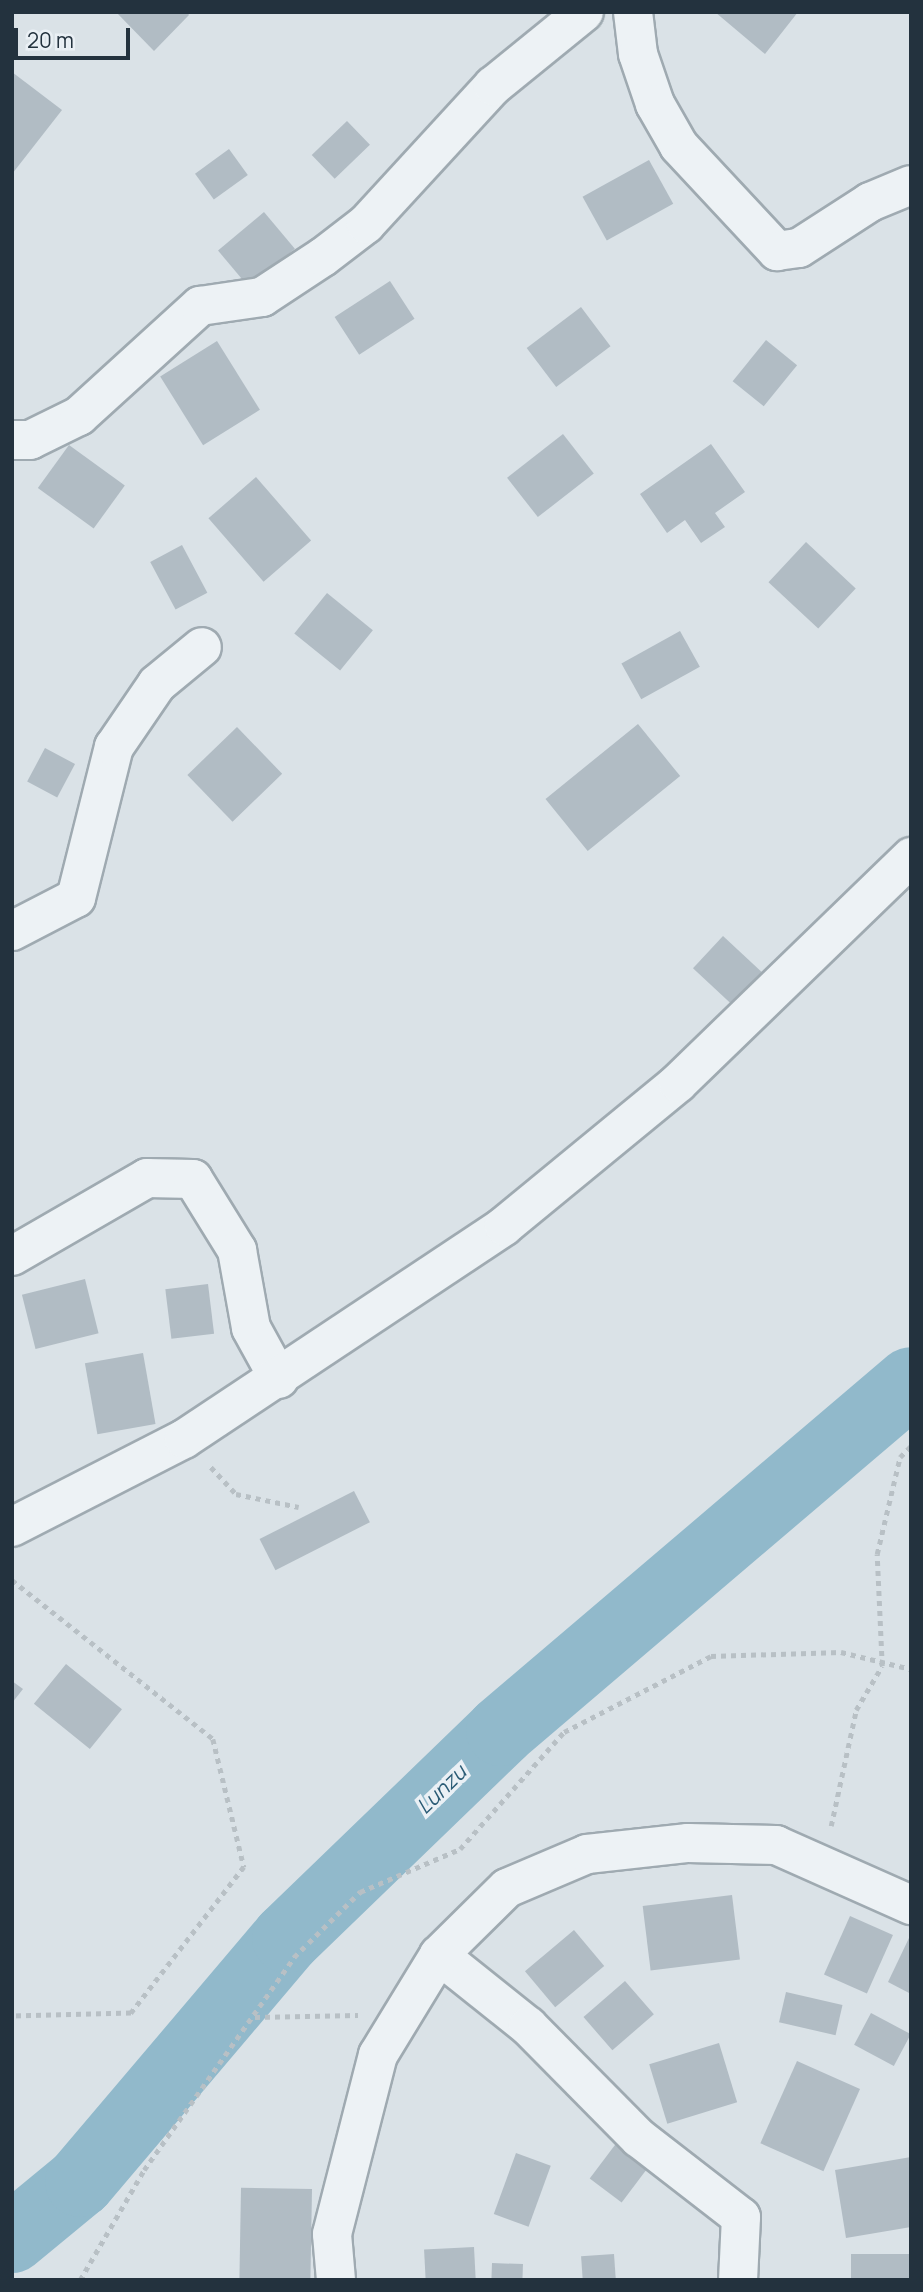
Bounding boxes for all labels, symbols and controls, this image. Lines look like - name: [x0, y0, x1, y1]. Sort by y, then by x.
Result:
- scale bar: [18, 14, 133, 58]
- text: 20 m: [27, 26, 74, 54]
- water label: Lunzu: [411, 1759, 471, 1819]

